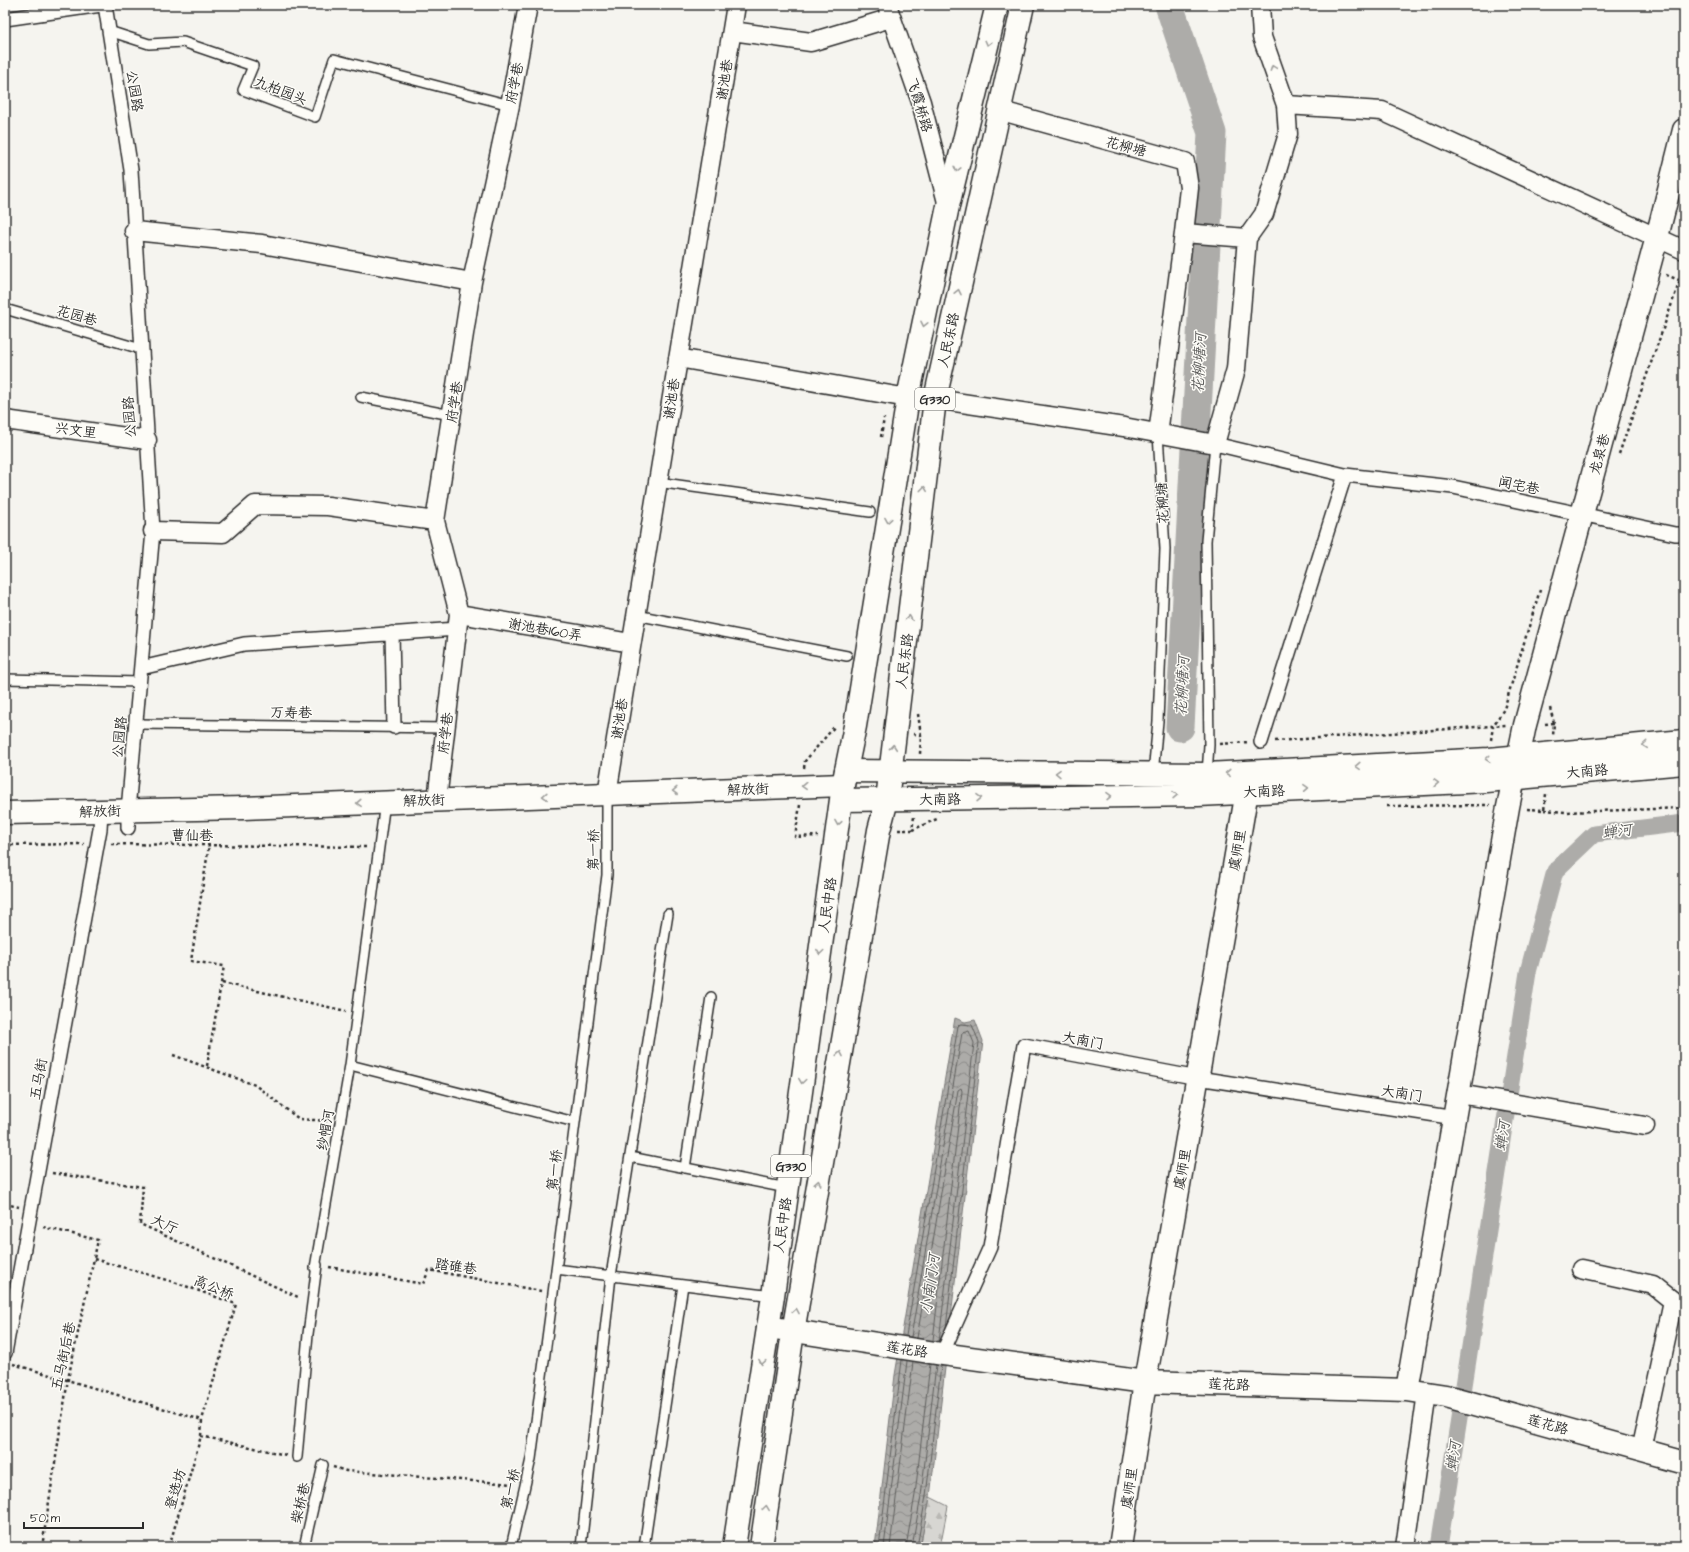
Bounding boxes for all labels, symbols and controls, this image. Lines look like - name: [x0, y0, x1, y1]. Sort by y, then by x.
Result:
- one-way arrow: [984, 40, 992, 46]
- street label: 谢池巷: [712, 57, 738, 102]
- street label: 府学巷: [501, 60, 529, 106]
- one-way arrow: [1270, 65, 1278, 72]
- street label: 公园路: [121, 69, 147, 113]
- street label: 九柏园头: [251, 72, 310, 110]
- street label: 飞霞桥路: [901, 76, 937, 135]
- street label: 花柳塘: [1103, 132, 1149, 162]
- one-way arrow: [953, 166, 961, 172]
- one-way arrow: [954, 289, 962, 295]
- street label: 花园巷: [54, 301, 101, 332]
- street label: 人民东路: [933, 311, 965, 370]
- one-way arrow: [920, 321, 928, 327]
- water label: 花柳塘河: [1187, 330, 1212, 394]
- street label: 谢池巷: [659, 376, 685, 421]
- street label: 府学巷: [442, 379, 468, 424]
- road number: G330: [915, 388, 955, 410]
- street label: 公园路: [119, 395, 141, 439]
- street label: 兴文里: [54, 418, 98, 444]
- street label: 龙泉巷: [1585, 430, 1615, 477]
- street label: 闻宅巷: [1496, 472, 1542, 500]
- street label: 花柳塘: [1152, 481, 1174, 524]
- one-way arrow: [919, 486, 928, 492]
- one-way arrow: [885, 517, 893, 524]
- street label: 谢池巷160弄: [506, 614, 584, 646]
- one-way arrow: [904, 615, 913, 621]
- street label: 人民东路: [892, 632, 918, 690]
- water label: 花柳塘河: [1170, 653, 1195, 717]
- street label: 谢池巷: [607, 696, 633, 741]
- street label: 万寿巷: [270, 703, 313, 723]
- street label: 府学巷: [434, 710, 459, 755]
- street label: 公园路: [108, 715, 132, 759]
- one-way arrow: [1642, 740, 1648, 749]
- one-way arrow: [889, 744, 898, 750]
- one-way arrow: [1485, 755, 1491, 764]
- street label: 大南路: [1565, 760, 1609, 784]
- one-way arrow: [1355, 762, 1361, 770]
- one-way arrow: [1225, 768, 1231, 777]
- one-way arrow: [1055, 769, 1061, 777]
- one-way arrow: [1433, 778, 1439, 787]
- street label: 解放街: [727, 779, 769, 801]
- street label: 大南路: [1243, 781, 1286, 803]
- one-way arrow: [801, 782, 807, 791]
- one-way arrow: [1303, 784, 1309, 793]
- one-way arrow: [672, 787, 678, 796]
- street label: 解放街: [403, 790, 445, 812]
- street label: 大南路: [919, 790, 961, 810]
- one-way arrow: [1172, 791, 1178, 799]
- one-way arrow: [542, 792, 548, 800]
- one-way arrow: [1106, 792, 1112, 800]
- one-way arrow: [976, 794, 982, 802]
- one-way arrow: [356, 799, 362, 807]
- street label: 解放街: [79, 801, 121, 823]
- water label: 蝉河: [1601, 819, 1636, 844]
- one-way arrow: [834, 820, 843, 826]
- street label: 曹仙巷: [171, 826, 214, 846]
- street label: 虞师里: [1224, 828, 1251, 873]
- street label: 第一桥: [584, 829, 604, 871]
- street label: 人民中路: [814, 876, 842, 934]
- one-way arrow: [816, 949, 825, 955]
- street label: 大南门: [1060, 1027, 1105, 1055]
- one-way arrow: [836, 1051, 844, 1058]
- street label: 五马街: [25, 1057, 52, 1102]
- one-way arrow: [798, 1078, 807, 1084]
- street label: 大南门: [1380, 1081, 1424, 1107]
- street label: 纱帽河: [312, 1108, 339, 1153]
- water label: 蝉河: [1490, 1117, 1516, 1153]
- street label: 虞师里: [1169, 1147, 1196, 1192]
- street label: 第一桥: [543, 1148, 567, 1192]
- road number: G330: [771, 1155, 811, 1177]
- one-way arrow: [814, 1179, 822, 1186]
- street label: 人民中路: [769, 1196, 797, 1254]
- street label: 大厅: [148, 1210, 181, 1240]
- water label: 小南门河: [916, 1250, 945, 1315]
- street label: 踏碓巷: [434, 1254, 479, 1280]
- street label: 高公桥: [190, 1271, 237, 1305]
- one-way arrow: [792, 1308, 800, 1314]
- street label: 五马街后巷: [47, 1319, 81, 1393]
- street label: 莲花路: [885, 1337, 929, 1363]
- one-way arrow: [759, 1359, 767, 1365]
- street label: 莲花路: [1208, 1374, 1250, 1396]
- street label: 莲花路: [1525, 1410, 1571, 1440]
- water label: 蝉河: [1441, 1437, 1467, 1473]
- street label: 登选坊: [161, 1466, 191, 1512]
- street label: 虞师里: [1117, 1466, 1143, 1510]
- street label: 第一桥: [497, 1467, 525, 1512]
- street label: 柴桥巷: [287, 1480, 316, 1526]
- scale bar: [24, 1504, 143, 1530]
- one-way arrow: [762, 1505, 770, 1512]
- text: 50 m: [30, 1510, 61, 1527]

